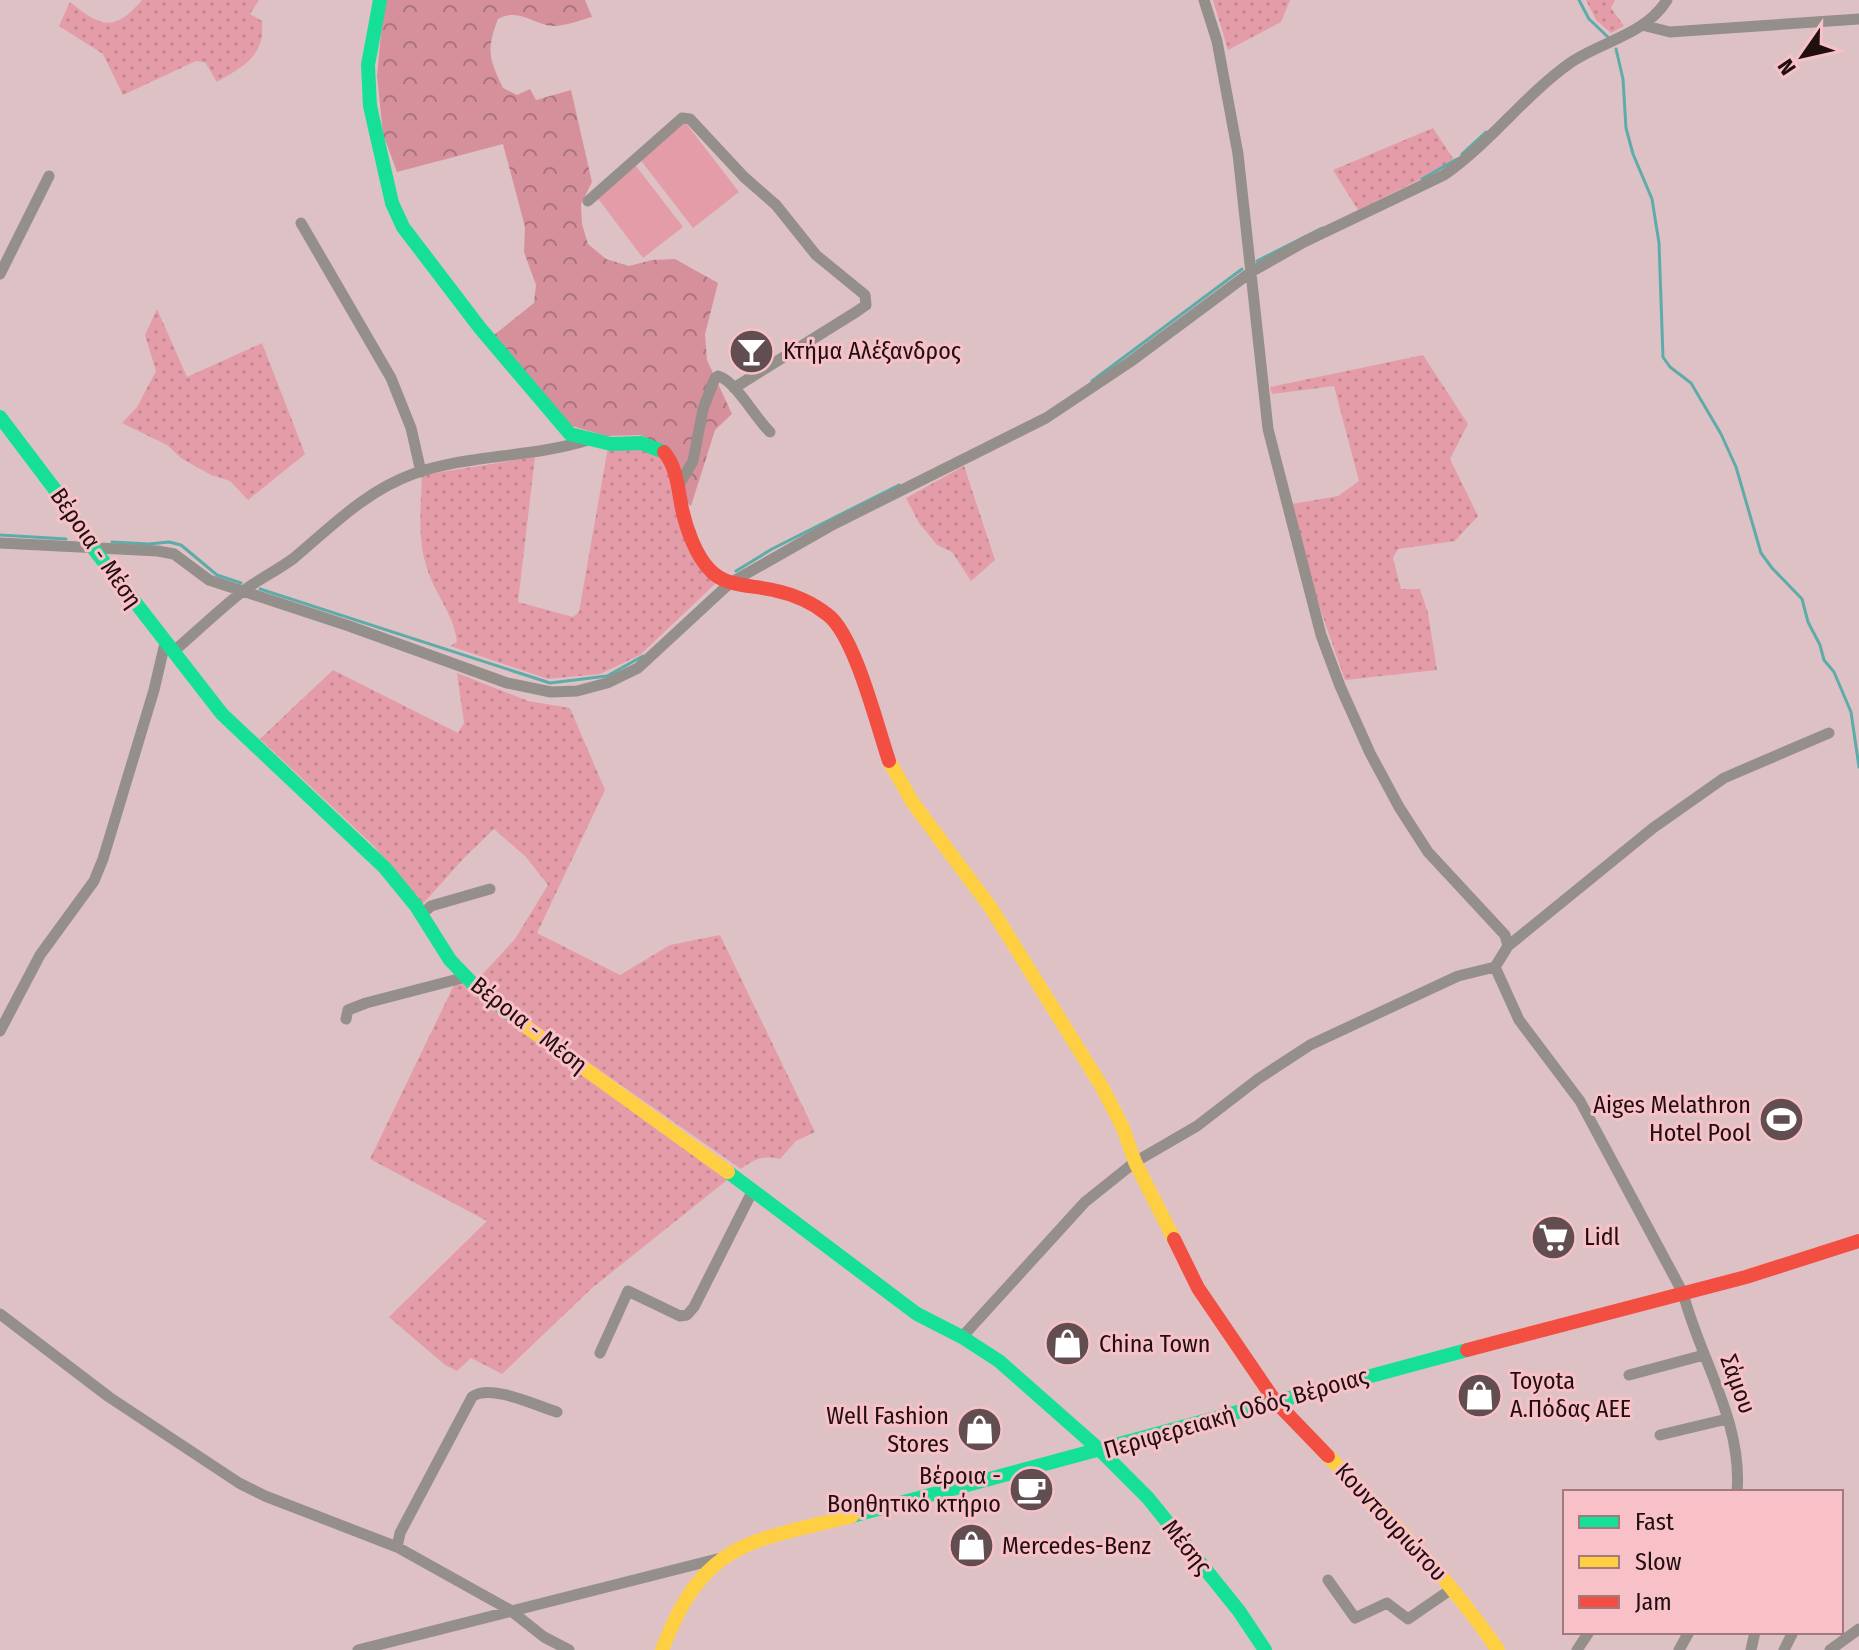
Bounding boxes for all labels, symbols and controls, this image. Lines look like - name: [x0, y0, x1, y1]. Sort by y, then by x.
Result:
- north arrow: [1763, 16, 1843, 96]
- text: N: [1772, 54, 1802, 80]
- bar icon: Κτήμα Αλέξανδρος: [728, 327, 776, 375]
- place label: Κτήμα Αλέξανδρος: [783, 337, 961, 365]
- street label: Βέροια - Μέση: [44, 483, 148, 613]
- street label: Βέροια - Μέση: [465, 971, 593, 1079]
- place label: Aiges Melathron Hotel Pool: [1593, 1091, 1751, 1147]
- sports icon: Aiges Melathron Hotel Pool: [1758, 1095, 1806, 1143]
- supermarket icon: Lidl: [1529, 1213, 1577, 1261]
- place label: Lidl: [1584, 1223, 1620, 1251]
- shop icon: China Town: [1044, 1320, 1092, 1368]
- place label: China Town: [1099, 1330, 1210, 1358]
- street label: Σάμου: [1714, 1351, 1762, 1417]
- street label: Περιφερειακή Οδός Βέροιας: [1101, 1362, 1371, 1464]
- place label: Toyota Α.Πόδας ΑΕΕ: [1510, 1367, 1631, 1423]
- shop icon: Toyota Α.Πόδας ΑΕΕ: [1455, 1371, 1503, 1419]
- place label: Well Fashion Stores: [826, 1402, 949, 1458]
- shop icon: Well Fashion Stores: [956, 1406, 1004, 1454]
- street label: Κουντουριώτου: [1329, 1457, 1453, 1587]
- place label: Βέροια - Βοηθητικό κτήριο: [827, 1462, 1001, 1518]
- cafe icon: Βέροια - Βοηθητικό κτήριο: [1008, 1466, 1056, 1514]
- legend: [1563, 1490, 1843, 1634]
- text: Fast: [1635, 1508, 1674, 1536]
- street label: Μέσης: [1157, 1514, 1217, 1580]
- shop icon: Mercedes-Benz: [947, 1522, 995, 1570]
- place label: Mercedes-Benz: [1002, 1532, 1151, 1560]
- text: Slow: [1635, 1548, 1682, 1576]
- text: Jam: [1635, 1588, 1672, 1616]

